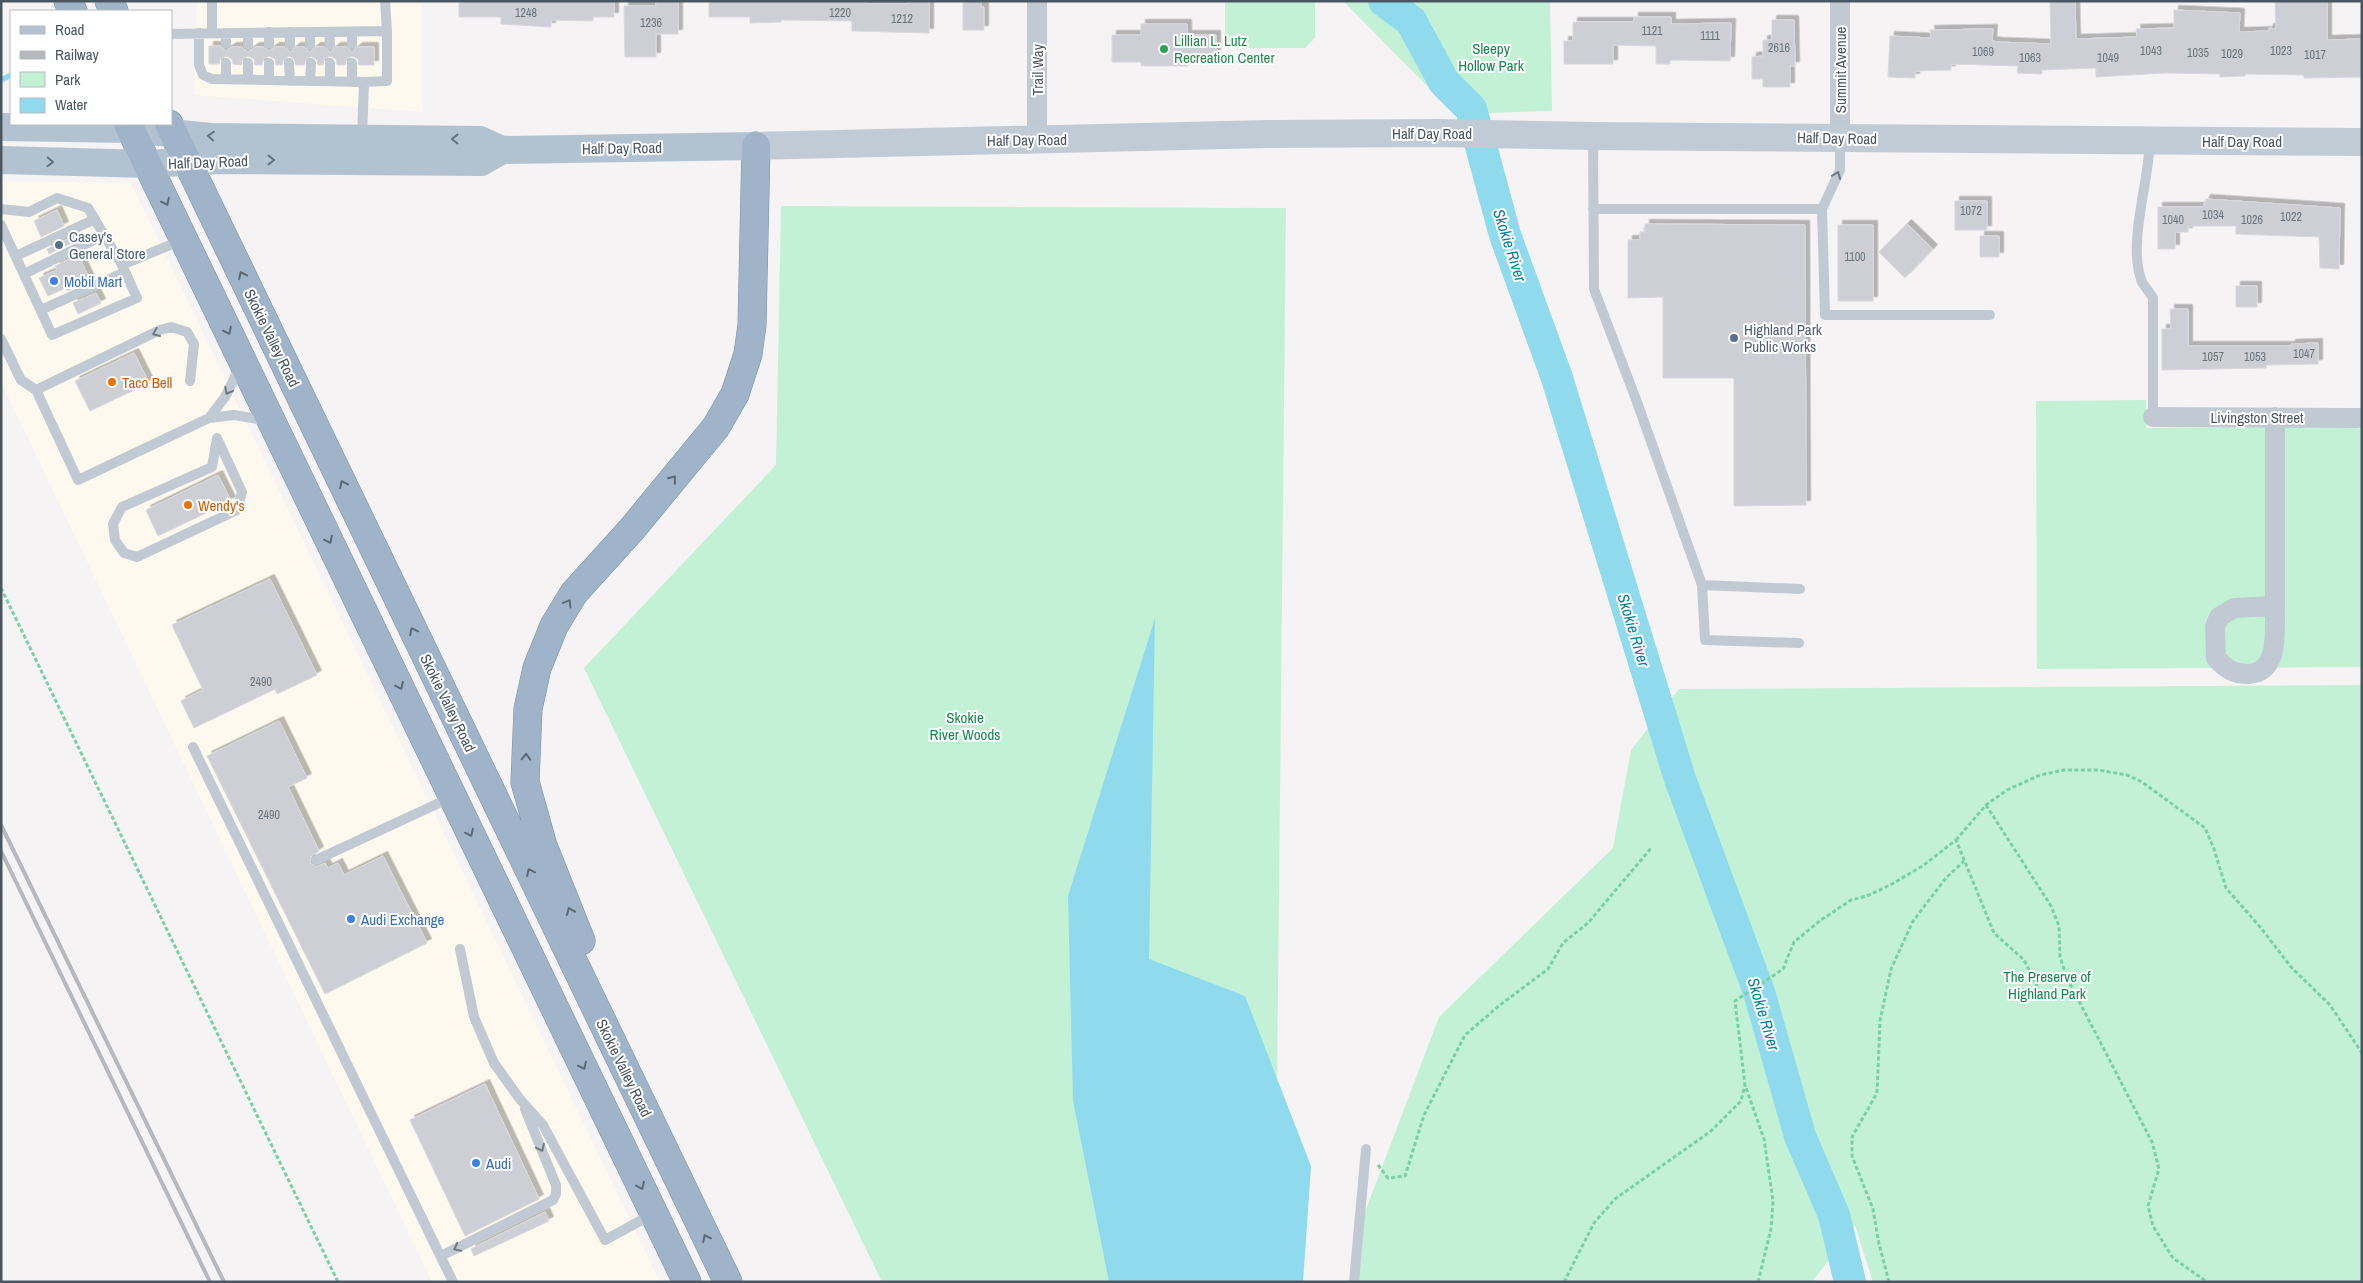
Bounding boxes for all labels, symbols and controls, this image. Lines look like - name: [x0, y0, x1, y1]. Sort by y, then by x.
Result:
- house number: 1248: [515, 5, 537, 21]
- house number: 1220: [829, 5, 851, 21]
- legend: [10, 10, 172, 125]
- house number: 1212: [891, 11, 913, 27]
- house number: 1236: [640, 15, 662, 31]
- text: Road: [55, 19, 84, 40]
- house number: 1121: [1641, 23, 1663, 39]
- street label: Summit Avenue: [1830, 27, 1851, 113]
- house number: 1111: [1700, 28, 1720, 44]
- place label: Lillian L. Lutz Recreation Center: [1174, 30, 1275, 68]
- park label: Sleepy Hollow Park: [1458, 38, 1525, 76]
- house number: 2616: [1768, 40, 1790, 56]
- street label: Trail Way: [1027, 43, 1048, 96]
- marker: Lillian L. Lutz Recreation Center: [1158, 43, 1170, 55]
- house number: 1043: [2140, 43, 2162, 59]
- house number: 1023: [2270, 43, 2292, 59]
- text: Railway: [55, 44, 100, 65]
- house number: 1069: [1972, 44, 1994, 60]
- house number: 1035: [2187, 45, 2209, 61]
- house number: 1029: [2221, 46, 2243, 62]
- house number: 1017: [2304, 47, 2326, 63]
- house number: 1063: [2019, 50, 2041, 66]
- house number: 1049: [2097, 50, 2119, 66]
- text: Park: [55, 69, 81, 90]
- text: Water: [55, 94, 87, 115]
- street label: Half Day Road: [1392, 123, 1472, 144]
- street label: Half Day Road: [1797, 127, 1877, 149]
- street label: Half Day Road: [987, 129, 1067, 151]
- one-way arrow: [206, 131, 214, 142]
- street label: Half Day Road: [2202, 131, 2282, 152]
- one-way arrow: [451, 134, 459, 144]
- street label: Half Day Road: [582, 137, 662, 159]
- street label: Half Day Road: [168, 150, 248, 174]
- one-way arrow: [267, 155, 275, 165]
- one-way arrow: [46, 156, 54, 167]
- one-way arrow: [1831, 171, 1841, 180]
- one-way arrow: [160, 197, 170, 206]
- house number: 1072: [1960, 203, 1982, 219]
- water label: Skokie River: [1488, 206, 1532, 285]
- house number: 1034: [2202, 207, 2224, 223]
- house number: 1022: [2280, 209, 2302, 225]
- house number: 1040: [2162, 212, 2184, 228]
- house number: 1026: [2241, 212, 2263, 228]
- place label: Casey's General Store: [69, 226, 146, 264]
- marker: Casey's General Store: [53, 239, 65, 251]
- house number: 1100: [1844, 249, 1866, 265]
- place label: Mobil Mart: [64, 271, 123, 292]
- one-way arrow: [237, 271, 248, 280]
- marker: Mobil Mart: [48, 275, 60, 287]
- street label: Skokie Valley Road: [239, 286, 305, 390]
- place label: Highland Park Public Works: [1744, 319, 1823, 357]
- one-way arrow: [222, 325, 232, 334]
- one-way arrow: [152, 326, 161, 337]
- marker: Highland Park Public Works: [1728, 332, 1740, 344]
- house number: 1047: [2293, 346, 2315, 362]
- house number: 1057: [2202, 349, 2224, 365]
- house number: 1053: [2244, 349, 2266, 365]
- place label: Taco Bell: [122, 372, 172, 393]
- marker: Taco Bell: [106, 376, 118, 388]
- one-way arrow: [224, 386, 234, 395]
- street label: Livingston Street: [2210, 407, 2304, 428]
- one-way arrow: [668, 476, 676, 485]
- one-way arrow: [339, 481, 349, 490]
- place label: Wendy's: [198, 495, 245, 516]
- marker: Wendy's: [182, 499, 194, 511]
- one-way arrow: [323, 535, 333, 544]
- water label: Skokie River: [1613, 591, 1656, 670]
- one-way arrow: [562, 599, 572, 608]
- one-way arrow: [409, 627, 419, 636]
- street label: Skokie Valley Road: [415, 651, 481, 755]
- house number: 2490: [250, 674, 272, 690]
- one-way arrow: [393, 681, 404, 690]
- park label: Skokie River Woods: [930, 707, 1000, 745]
- one-way arrow: [521, 752, 531, 760]
- house number: 2490: [258, 807, 280, 823]
- one-way arrow: [464, 827, 474, 836]
- one-way arrow: [525, 868, 536, 877]
- one-way arrow: [565, 908, 575, 916]
- place label: Audi Exchange: [360, 909, 445, 930]
- marker: Audi Exchange: [345, 913, 357, 925]
- park label: The Preserve of Highland Park: [2003, 966, 2091, 1004]
- water label: Skokie River: [1743, 975, 1786, 1054]
- street label: Skokie Valley Road: [591, 1016, 657, 1120]
- one-way arrow: [577, 1061, 587, 1070]
- one-way arrow: [534, 1143, 545, 1152]
- place label: Audi: [485, 1153, 511, 1174]
- marker: Audi: [470, 1157, 482, 1169]
- one-way arrow: [634, 1181, 645, 1190]
- one-way arrow: [702, 1234, 713, 1243]
- one-way arrow: [453, 1242, 462, 1252]

